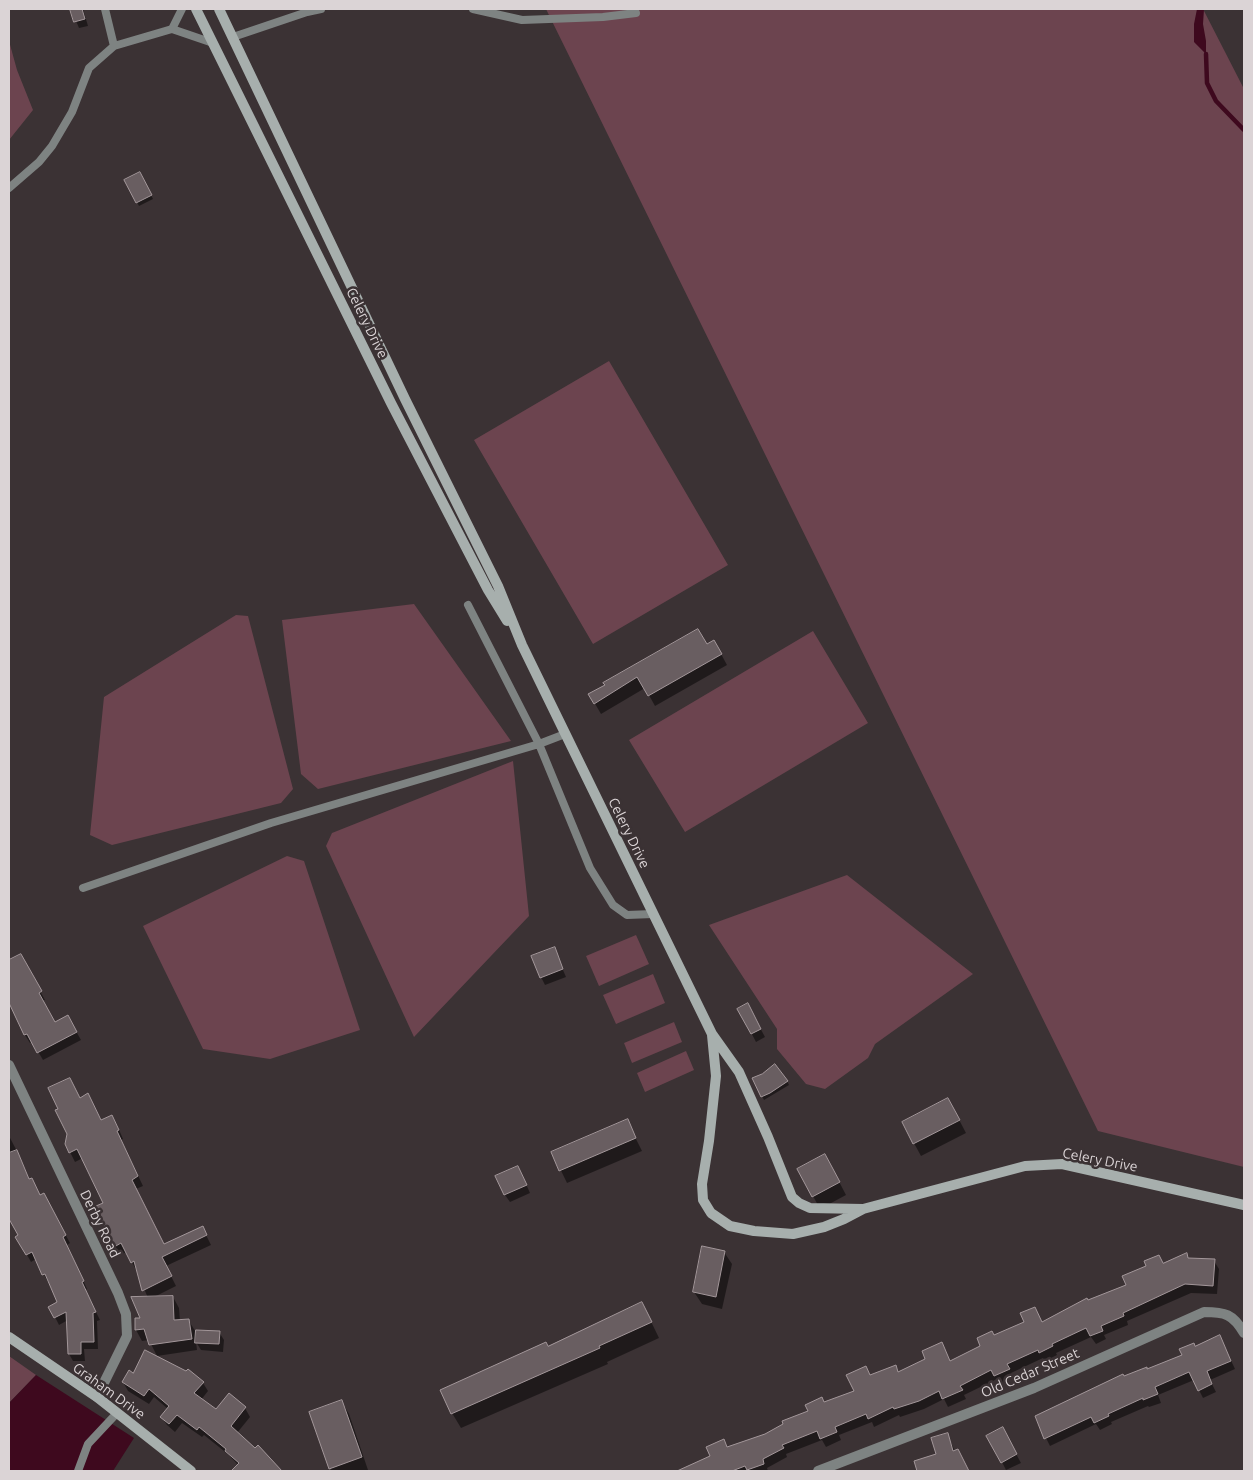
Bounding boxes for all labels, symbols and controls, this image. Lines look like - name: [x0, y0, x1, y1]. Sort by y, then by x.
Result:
- street label: Celery Drive: [343, 285, 391, 361]
- street label: Celery Drive: [605, 795, 653, 871]
- street label: Celery Drive: [1061, 1144, 1139, 1176]
- street label: Derby Road: [76, 1187, 124, 1261]
- street label: Old Cedar Street: [978, 1345, 1082, 1401]
- street label: Graham Drive: [70, 1359, 148, 1423]

